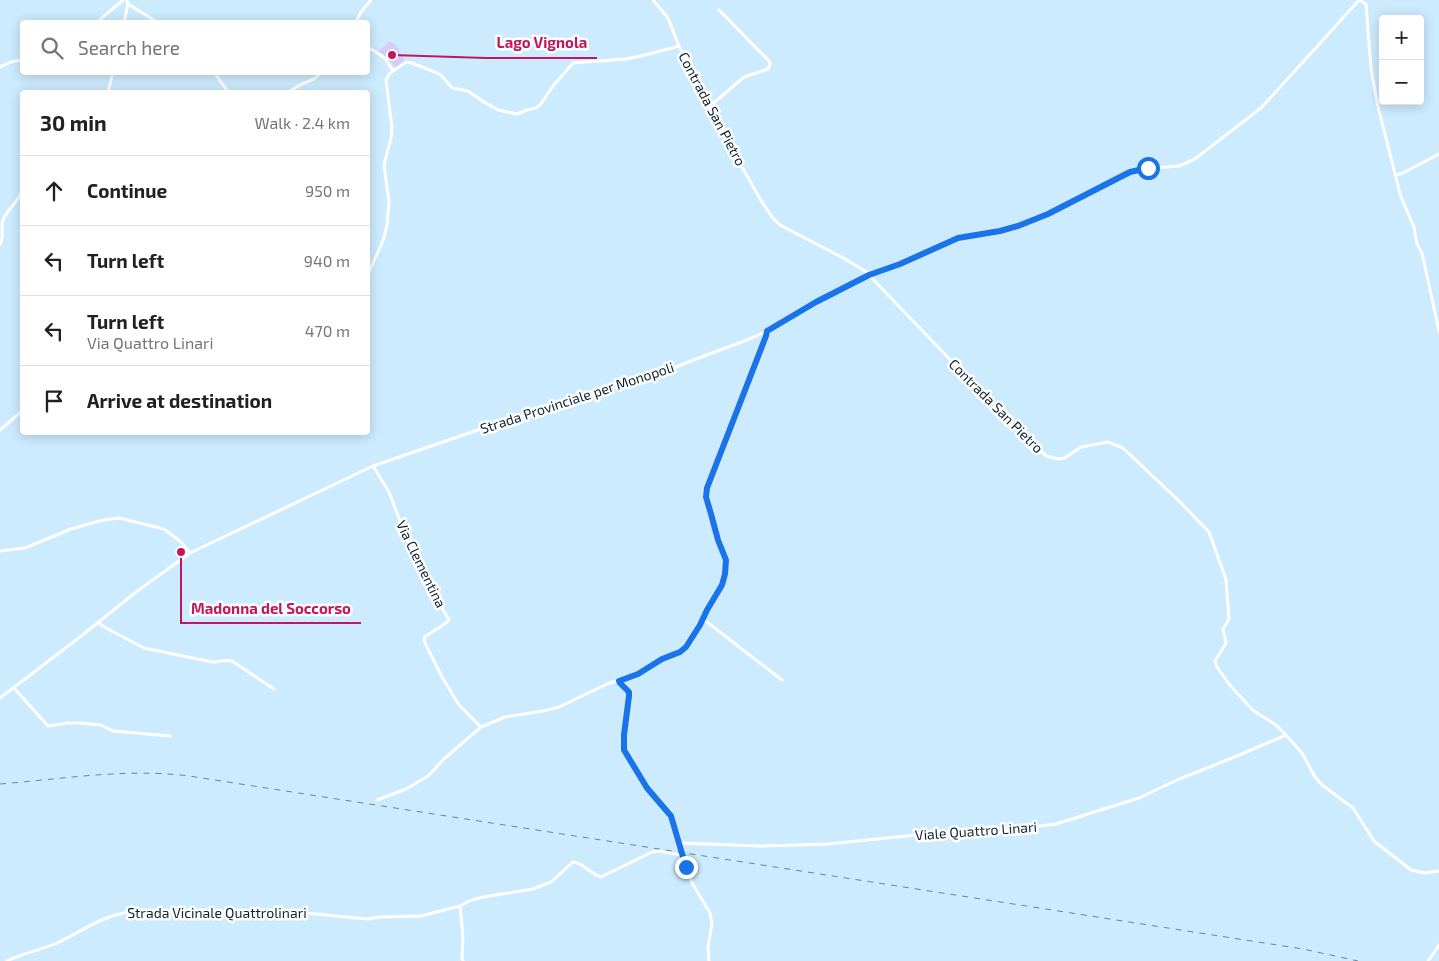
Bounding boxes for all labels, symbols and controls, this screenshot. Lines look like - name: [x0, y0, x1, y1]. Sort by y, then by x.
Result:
- map controls: [1379, 15, 1424, 105]
- button: +: [1379, 15, 1424, 60]
- search box: [20, 20, 370, 75]
- callout: Lago Vignola: [486, 28, 597, 58]
- text: Lago Vignola: [497, 33, 587, 51]
- icon: search: [38, 34, 66, 62]
- text: Search here: [78, 36, 180, 59]
- street label: Contrada San Pietro: [675, 49, 750, 169]
- button: −: [1379, 60, 1424, 105]
- text: 30 min: [40, 110, 107, 135]
- text: Walk · 2.4 km: [255, 113, 350, 132]
- route start: [1137, 157, 1160, 180]
- icon: ahead: [40, 177, 68, 205]
- text: Continue: [87, 179, 167, 202]
- text: 950 m: [305, 181, 350, 200]
- icon: left: [40, 247, 68, 275]
- text: Turn left: [87, 249, 164, 272]
- text: 940 m: [304, 251, 350, 270]
- text: Turn left: [87, 310, 164, 333]
- icon: left: [40, 317, 68, 345]
- text: 470 m: [305, 321, 350, 340]
- text: Via Quattro Linari: [87, 333, 213, 352]
- street label: Contrada San Pietro: [946, 355, 1047, 456]
- street label: Strada Provinciale per Monopoli: [478, 358, 676, 437]
- icon: arrive: [40, 387, 68, 415]
- text: Arrive at destination: [87, 389, 272, 412]
- street label: Via Clementina: [393, 517, 450, 610]
- callout: Madonna del Soccorso: [181, 593, 361, 623]
- text: Madonna del Soccorso: [191, 599, 351, 617]
- street label: Viale Quattro Linari: [914, 818, 1038, 843]
- route end: [675, 856, 698, 879]
- street label: Strada Vicinale Quattrolinari: [127, 904, 307, 921]

